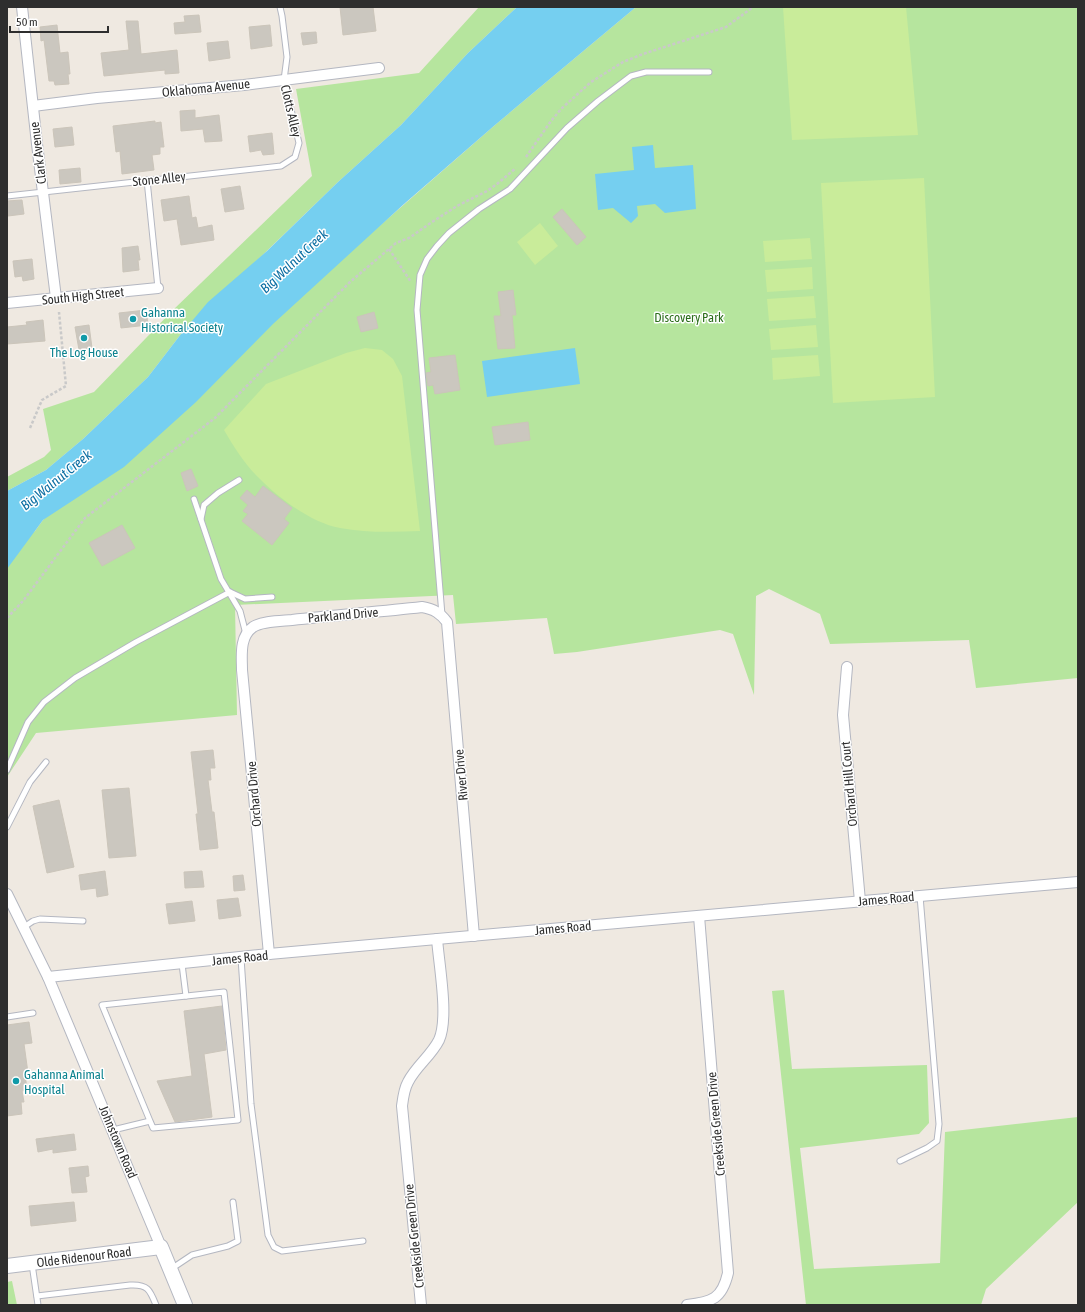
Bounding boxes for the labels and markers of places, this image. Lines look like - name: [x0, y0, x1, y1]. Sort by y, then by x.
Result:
- place label: Gahanna Historical Society: [141, 305, 224, 335]
- marker: Gahanna Historical Society: [128, 314, 138, 324]
- marker: The Log House: [79, 333, 89, 343]
- place label: The Log House: [50, 345, 118, 360]
- place label: Gahanna Animal Hospital: [24, 1067, 105, 1097]
- marker: Gahanna Animal Hospital: [11, 1076, 21, 1086]

